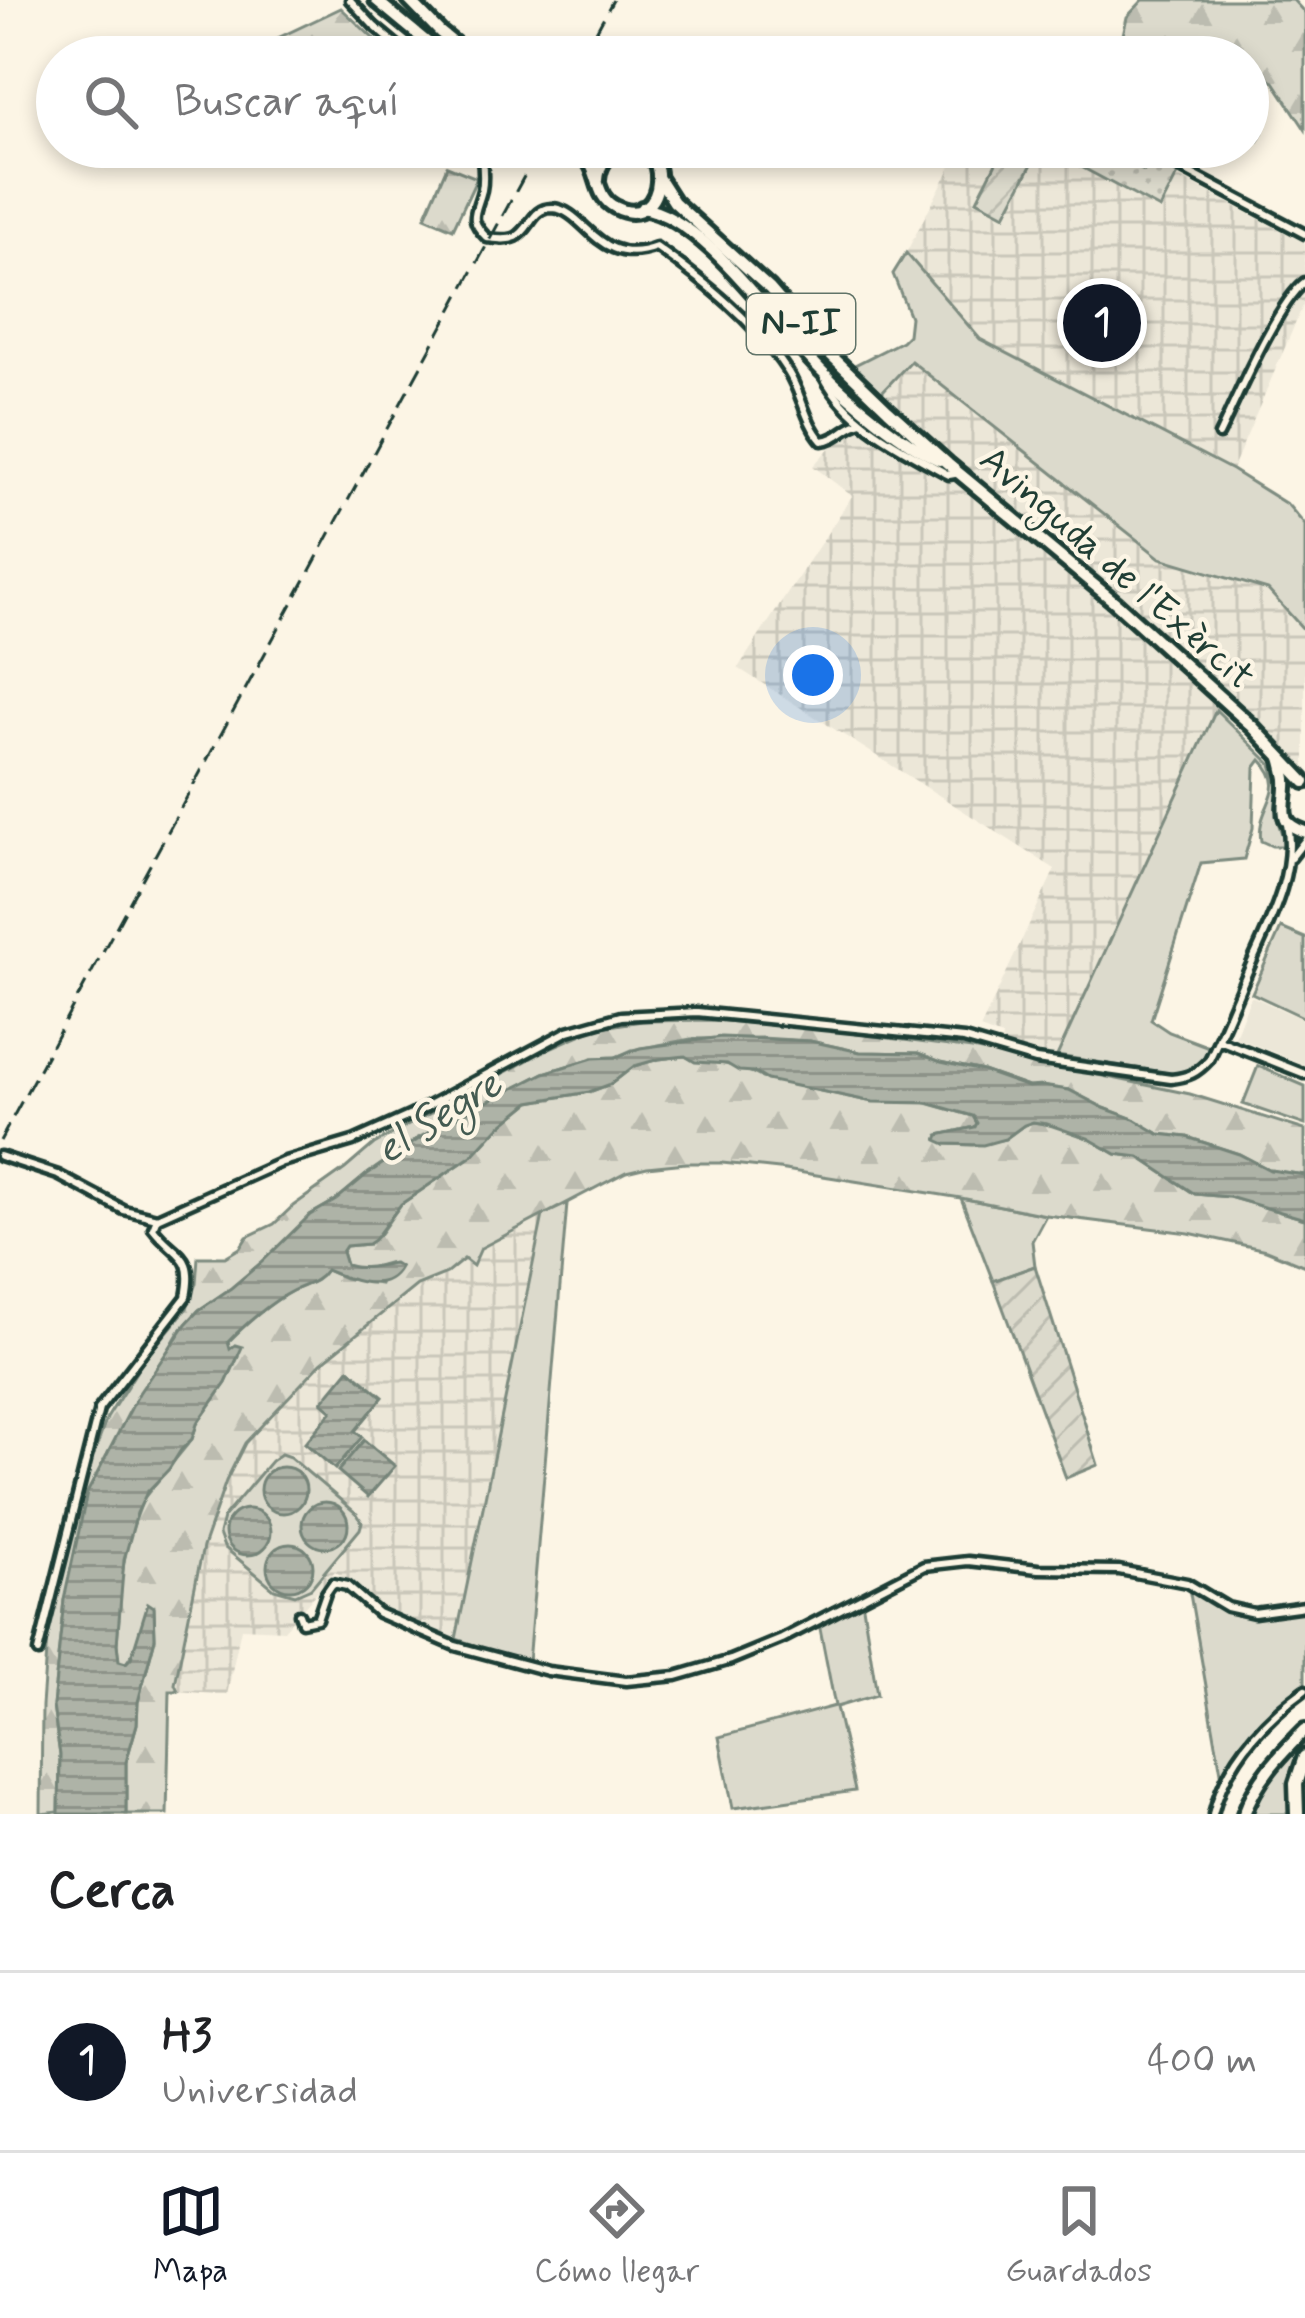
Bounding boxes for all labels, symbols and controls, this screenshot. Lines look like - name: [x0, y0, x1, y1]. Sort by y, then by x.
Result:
- search box: [36, 36, 1269, 168]
- icon: search: [78, 69, 144, 135]
- text: Buscar aquí: [174, 73, 400, 132]
- pin: 1: [1063, 278, 1141, 368]
- road number: N-II: [747, 294, 855, 354]
- street label: Avinguda de l'Exèrcit: [966, 435, 1264, 705]
- your location: [783, 645, 843, 705]
- water label: el Segre: [365, 1057, 516, 1182]
- text: Cerca: [48, 1859, 176, 1925]
- text: H3: [162, 2007, 212, 2066]
- text: 1: [78, 2036, 96, 2087]
- text: 400 m: [1147, 2036, 1257, 2087]
- text: Universidad: [162, 2066, 358, 2117]
- tab: Mapa: [153, 2178, 228, 2294]
- tab: Cómo llegar: [534, 2178, 699, 2294]
- tab: Guardados: [1005, 2178, 1152, 2294]

